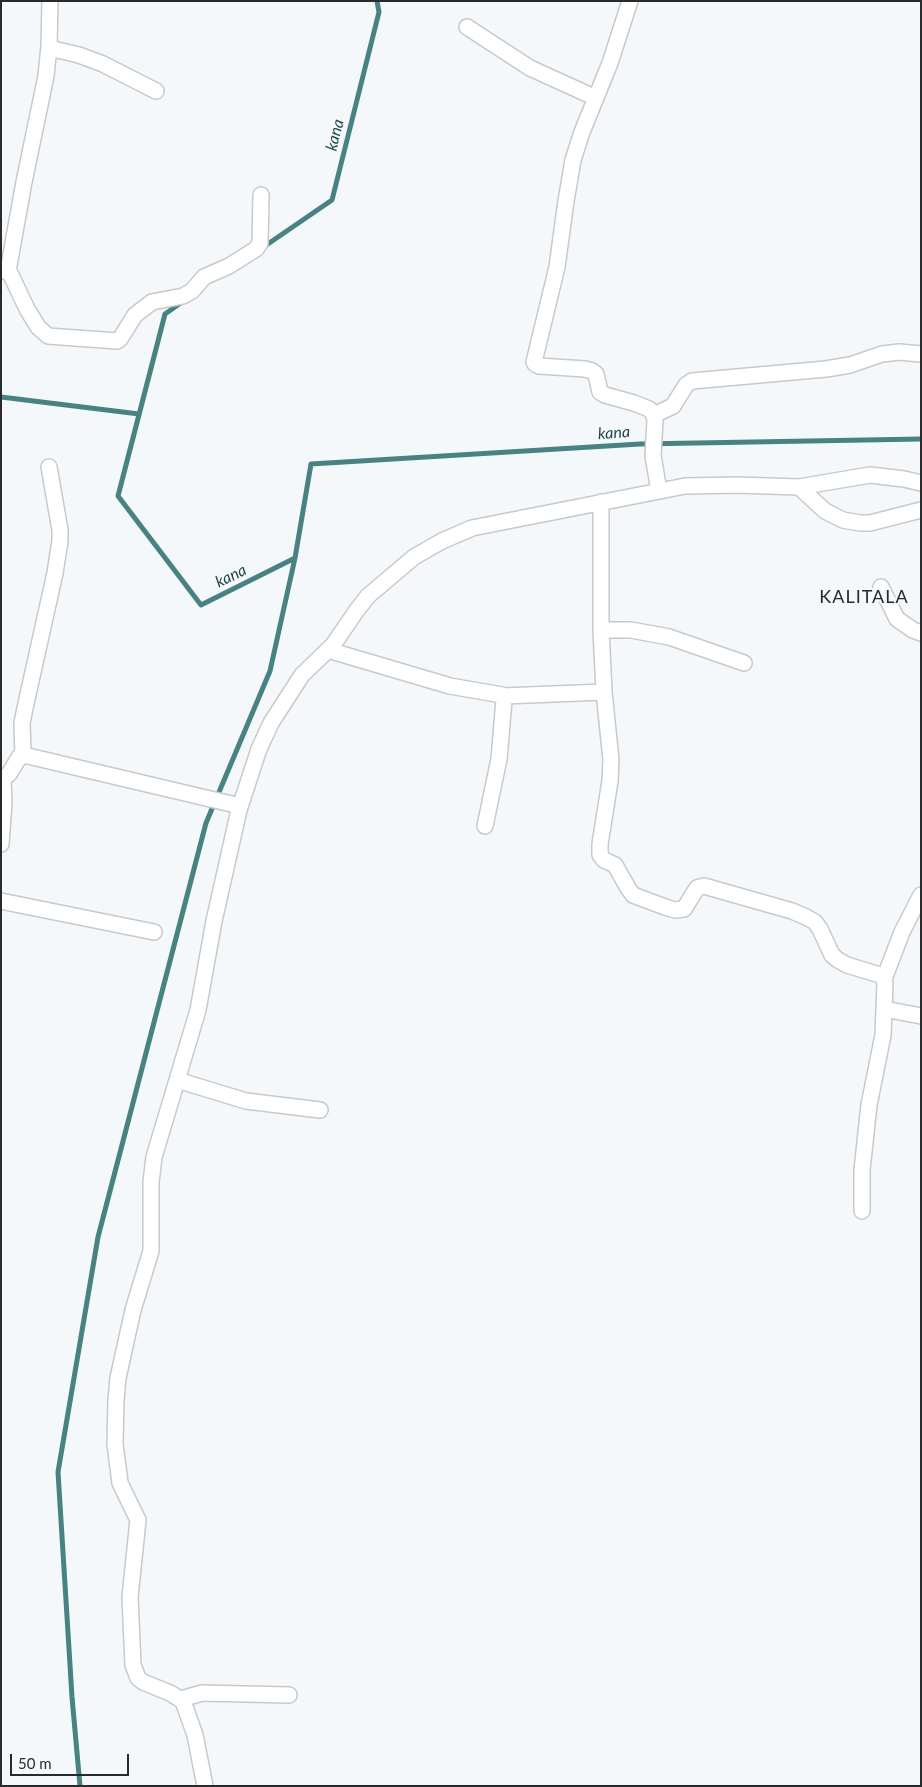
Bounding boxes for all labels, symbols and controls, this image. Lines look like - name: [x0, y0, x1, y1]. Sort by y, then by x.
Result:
- water label: kana: [322, 117, 348, 153]
- water label: kana: [597, 422, 631, 444]
- water label: kana: [212, 560, 250, 592]
- district label: KALITALA: [818, 586, 910, 608]
- scale bar: [12, 1744, 131, 1776]
- text: 50 m: [18, 1754, 52, 1772]

